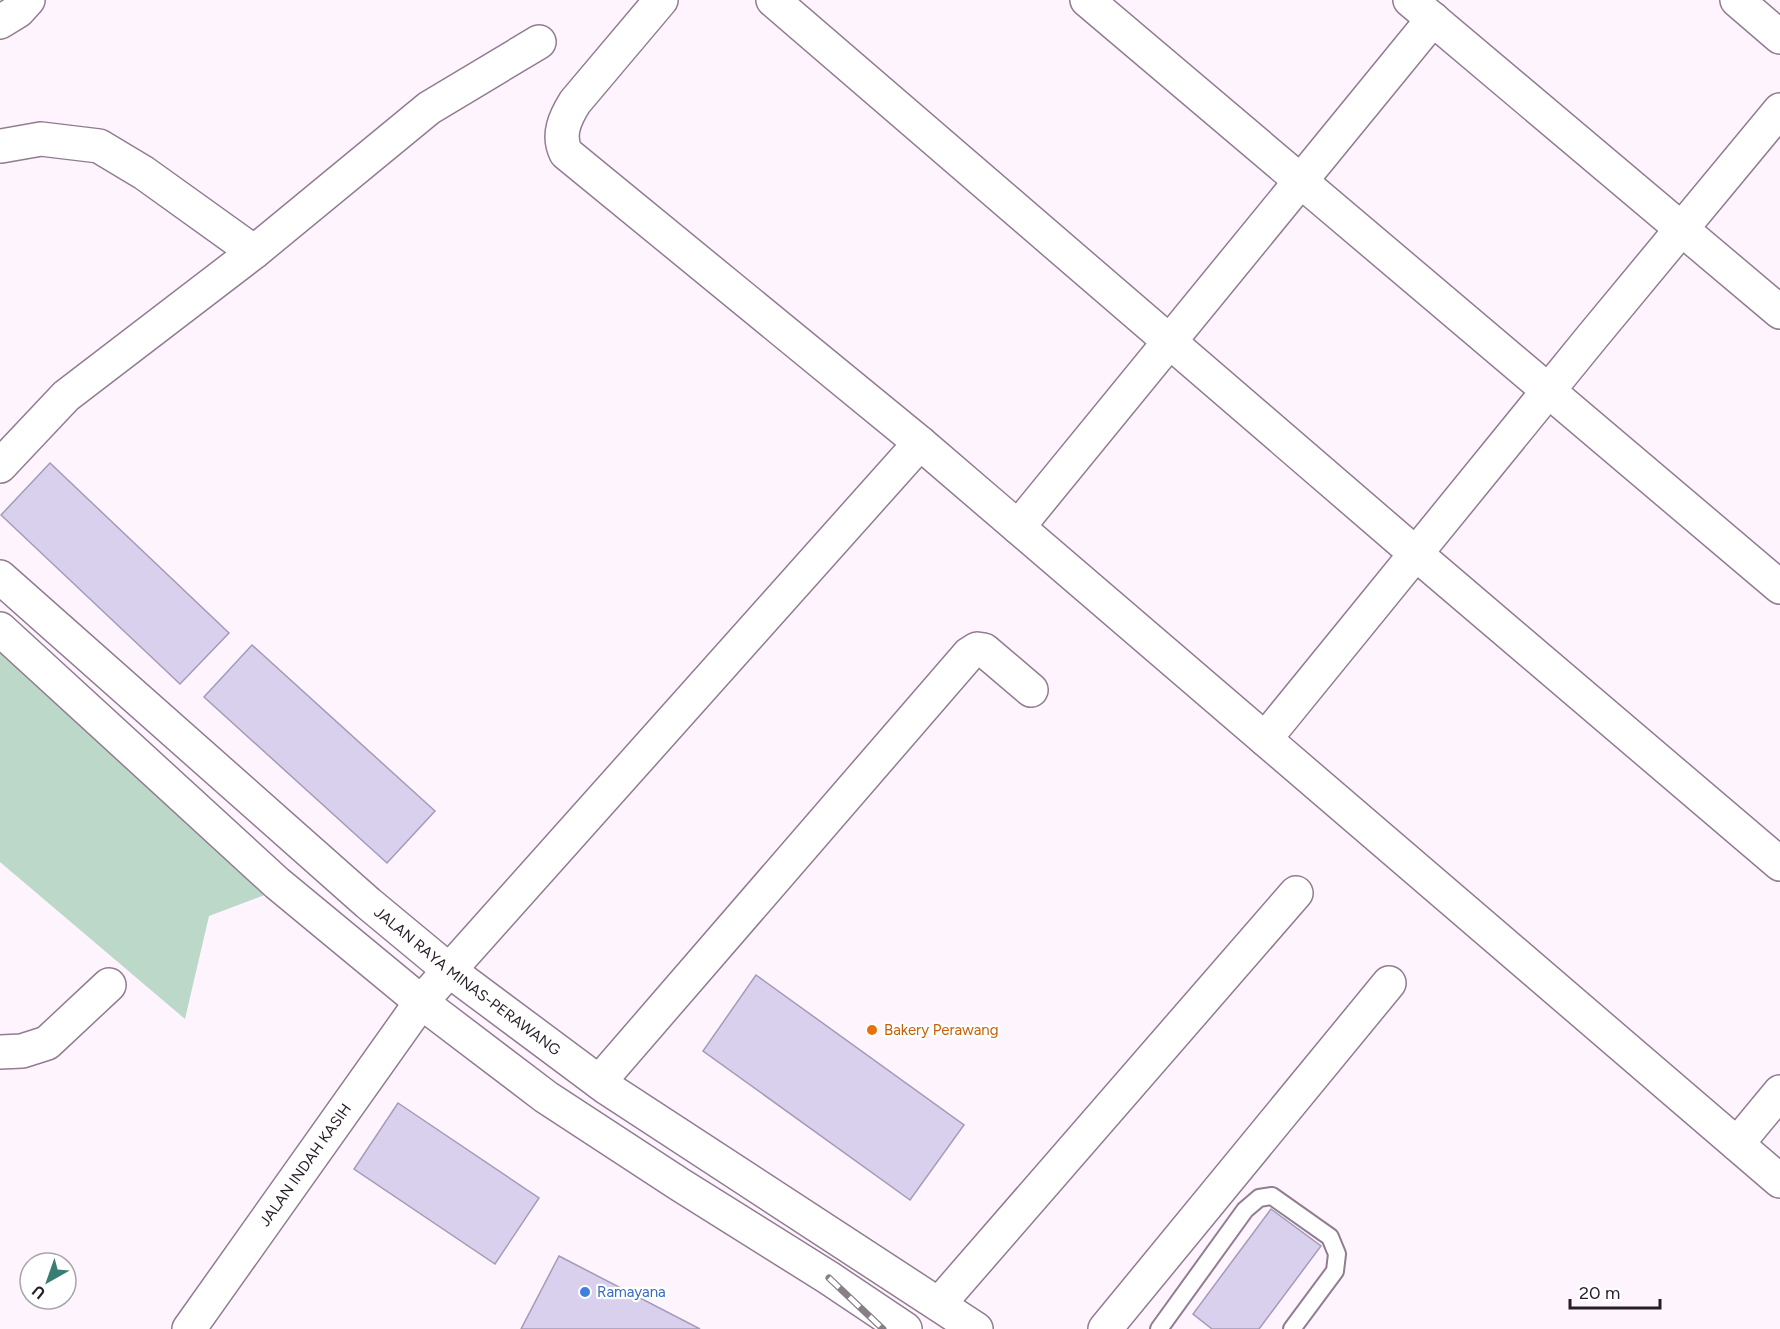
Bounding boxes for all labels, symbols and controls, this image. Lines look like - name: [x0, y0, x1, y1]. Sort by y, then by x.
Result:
- street label: JALAN RAYA MINAS-PERAWANG: [370, 903, 564, 1059]
- place label: Bakery Perawang: [884, 1021, 999, 1039]
- marker: Bakery Perawang: [865, 1023, 879, 1037]
- street label: JALAN INDAH KASIH: [256, 1100, 355, 1230]
- north arrow: [18, 1251, 78, 1311]
- scale bar: [1570, 1272, 1660, 1310]
- text: U: [28, 1281, 49, 1303]
- text: 20 m: [1579, 1282, 1620, 1304]
- place label: Ramayana: [597, 1283, 666, 1301]
- marker: Ramayana: [578, 1285, 592, 1299]

